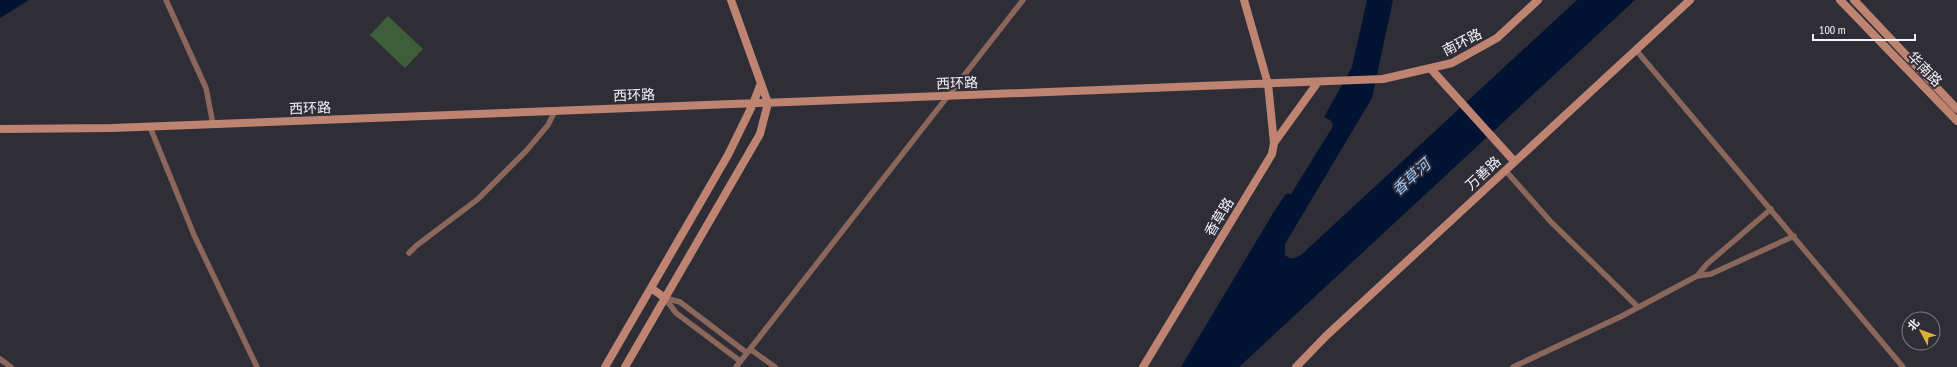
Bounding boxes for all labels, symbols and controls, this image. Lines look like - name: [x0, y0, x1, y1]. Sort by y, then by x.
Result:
- scale bar: [1813, 16, 1915, 42]
- text: 100 m: [1819, 22, 1846, 37]
- street label: 南环路: [1439, 24, 1485, 60]
- street label: 华南路: [1904, 48, 1946, 90]
- street label: 西环路: [936, 73, 978, 93]
- street label: 西环路: [613, 85, 655, 105]
- street label: 西环路: [289, 98, 331, 118]
- street label: 万善路: [1462, 152, 1504, 194]
- water label: 香草河: [1388, 153, 1436, 199]
- street label: 香草路: [1200, 194, 1238, 240]
- north arrow: [1901, 311, 1941, 351]
- text: 北: [1905, 316, 1922, 333]

